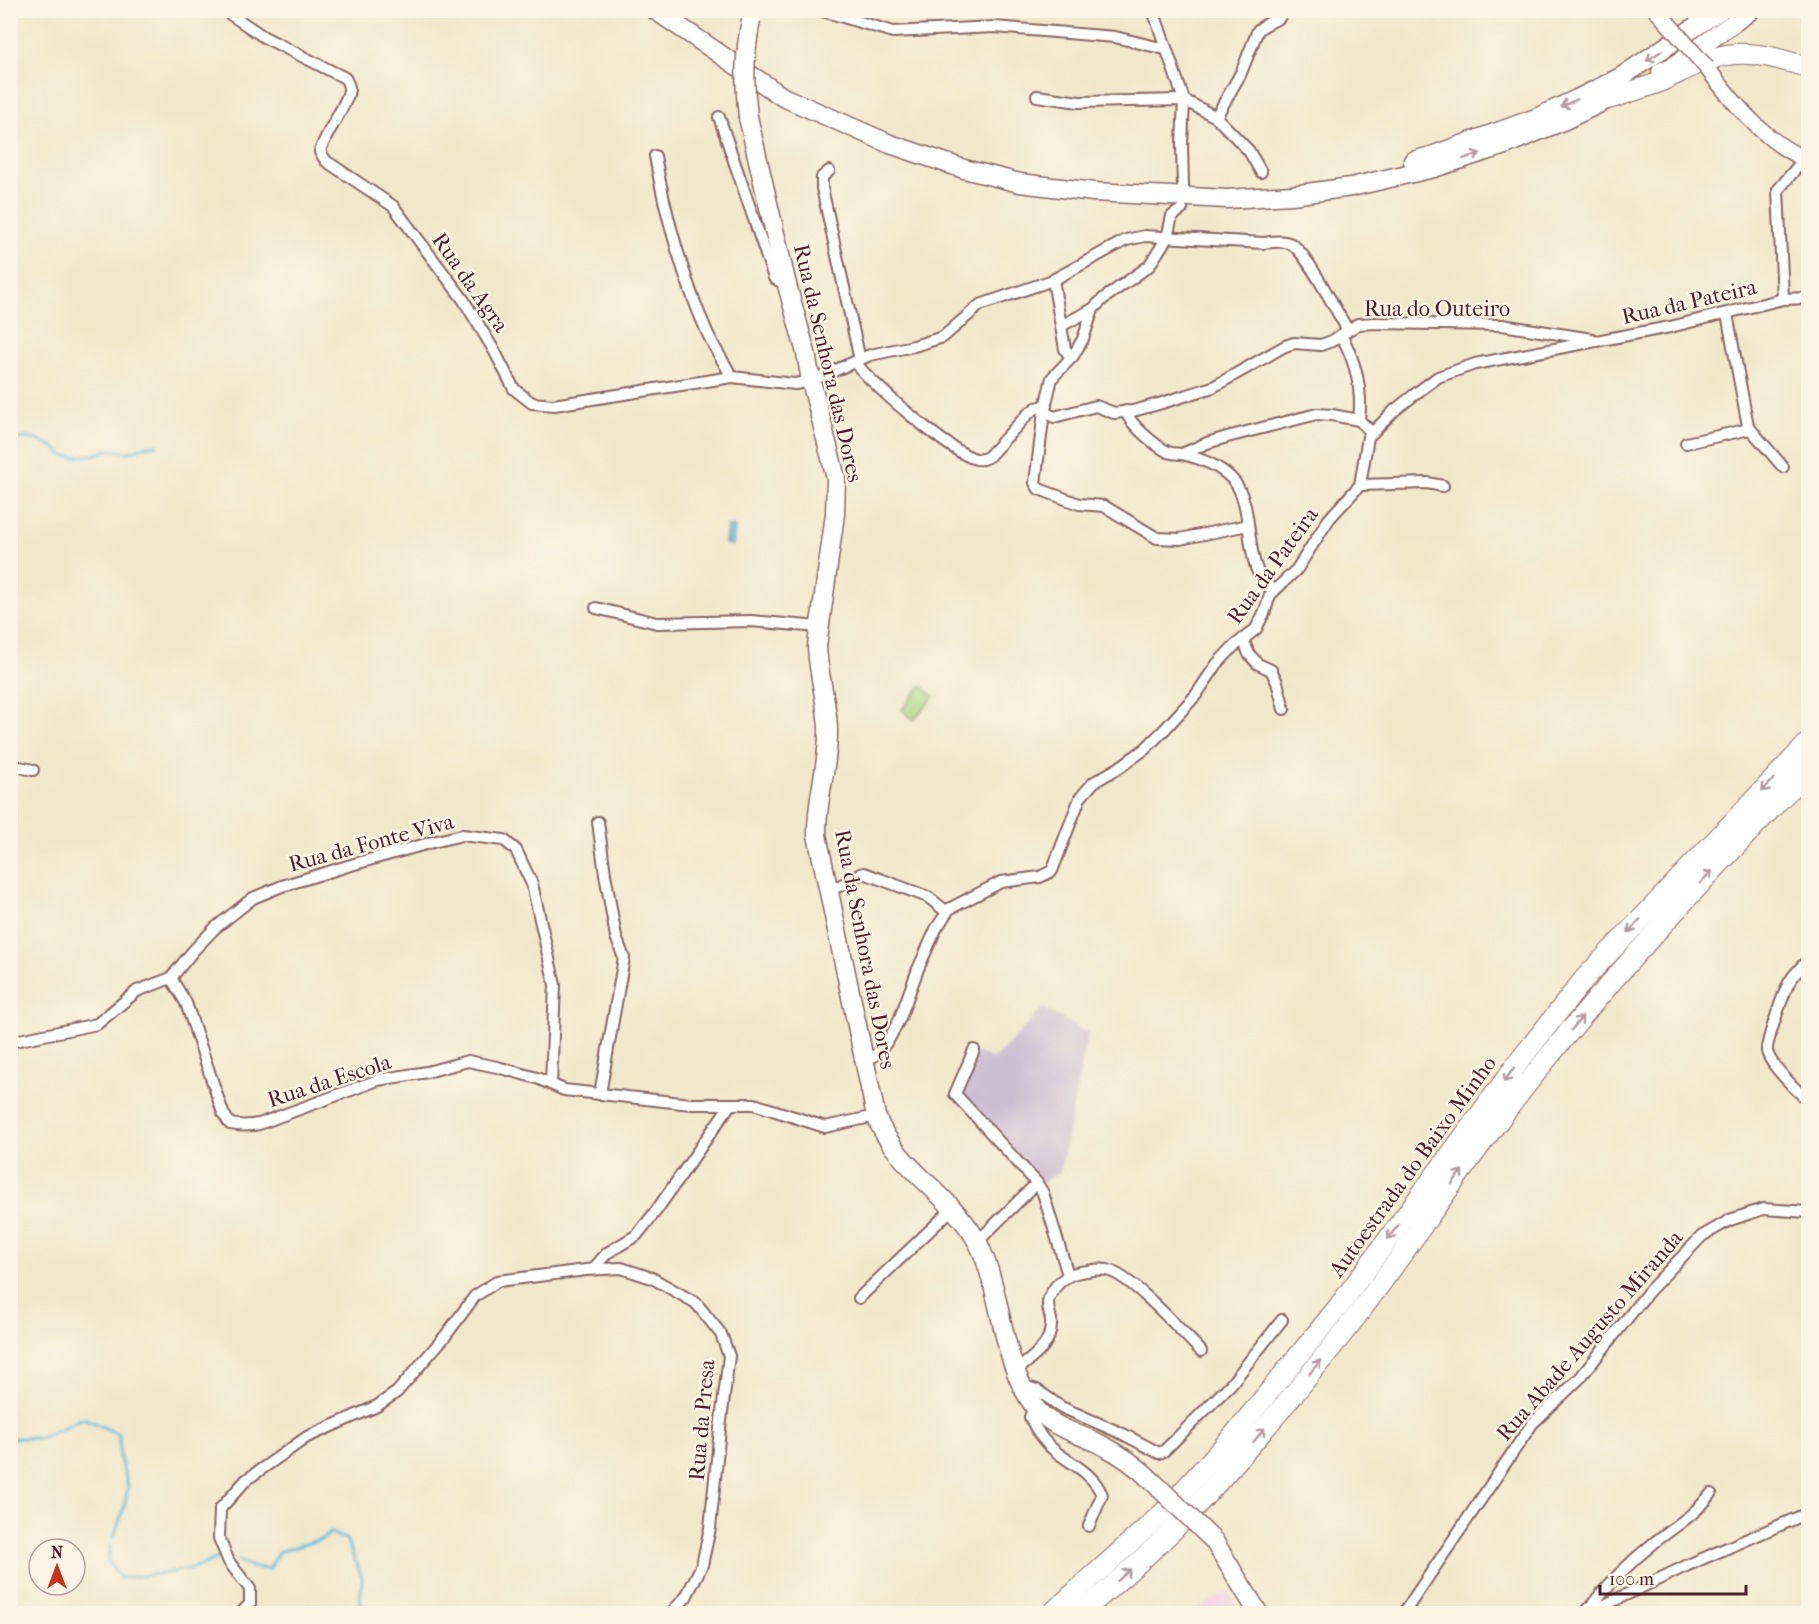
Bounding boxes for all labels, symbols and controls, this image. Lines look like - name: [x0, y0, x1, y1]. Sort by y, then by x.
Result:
- one-way arrow: [1646, 49, 1663, 62]
- one-way arrow: [1560, 98, 1578, 109]
- one-way arrow: [1462, 150, 1481, 161]
- street label: Rua da Agra: [426, 228, 514, 338]
- street label: Rua da Senhora das Dores: [788, 242, 868, 485]
- street label: Rua da Pateira: [1619, 274, 1760, 330]
- street label: Rua do Outeiro: [1364, 296, 1510, 322]
- street label: Rua da Pateira: [1222, 502, 1324, 629]
- one-way arrow: [1761, 777, 1775, 792]
- street label: Rua da Fonte Viva: [286, 808, 458, 878]
- street label: Rua da Senhora das Dores: [829, 827, 901, 1071]
- one-way arrow: [1698, 870, 1713, 885]
- one-way arrow: [1627, 918, 1641, 933]
- one-way arrow: [1570, 1016, 1583, 1032]
- street label: Rua da Escola: [264, 1049, 395, 1113]
- street label: Autoestrada do Baixo Minho: [1323, 1051, 1502, 1283]
- one-way arrow: [1502, 1067, 1515, 1083]
- one-way arrow: [1451, 1170, 1463, 1186]
- one-way arrow: [1386, 1224, 1399, 1240]
- street label: Rua Abade Augusto Miranda: [1491, 1224, 1689, 1446]
- street label: Rua da Presa: [684, 1358, 720, 1482]
- one-way arrow: [1308, 1359, 1321, 1375]
- one-way arrow: [1253, 1427, 1266, 1443]
- north arrow: [27, 1537, 87, 1597]
- text: N: [51, 1543, 64, 1562]
- scale bar: [1600, 1558, 1746, 1596]
- one-way arrow: [1117, 1568, 1132, 1582]
- text: 100 m: [1609, 1569, 1654, 1590]

